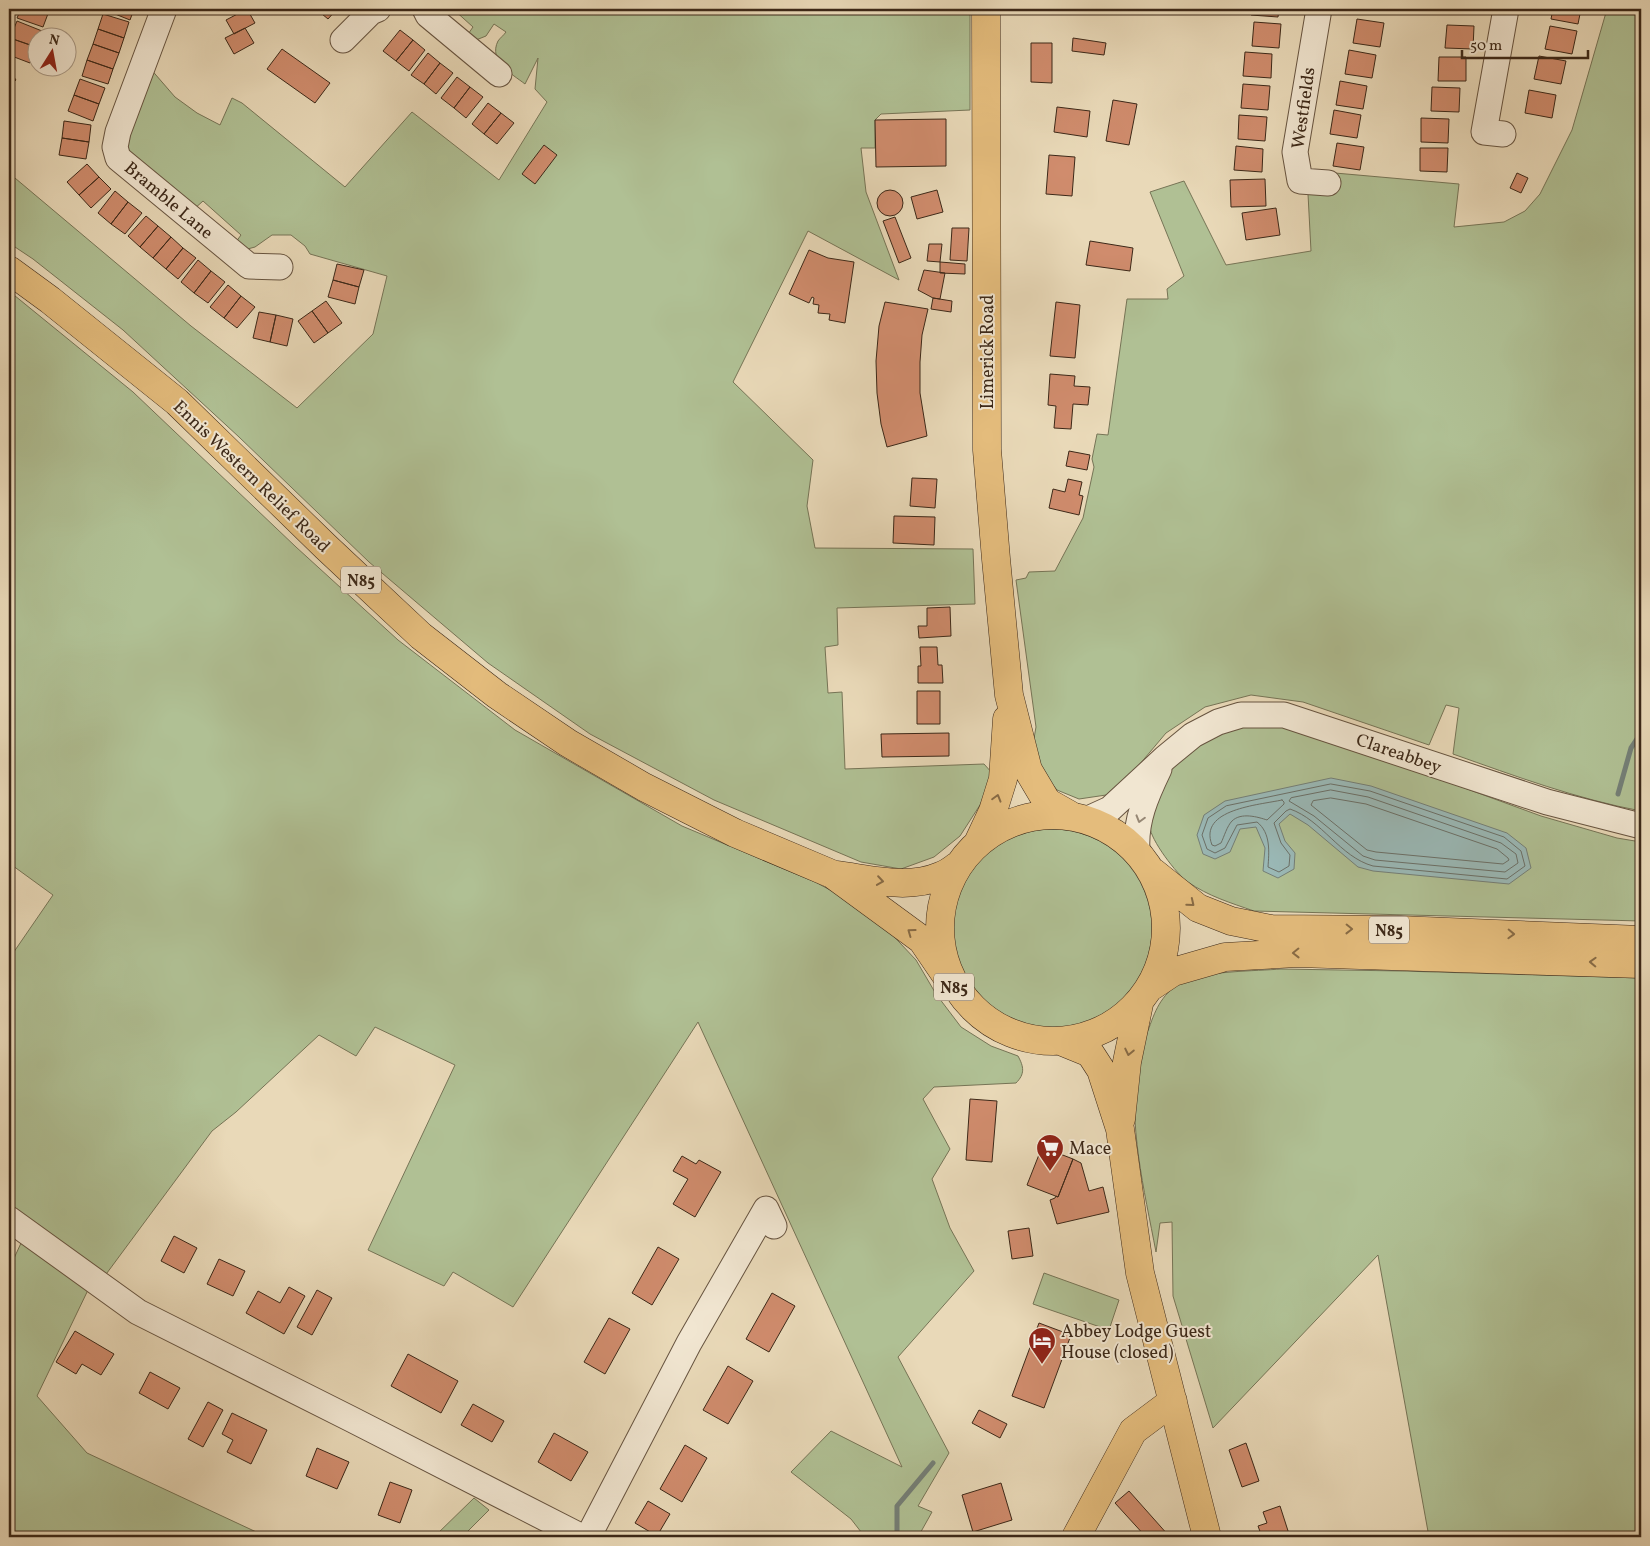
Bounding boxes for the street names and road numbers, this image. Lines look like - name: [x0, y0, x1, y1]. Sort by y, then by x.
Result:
- street label: Westfields: [1286, 66, 1323, 151]
- street label: Bramble Lane: [118, 156, 218, 246]
- street label: Limerick Road: [976, 295, 1001, 409]
- street label: Ennis Western Relief Road: [167, 395, 335, 559]
- road number: N85: [341, 566, 381, 594]
- street label: Clareabbey: [1352, 728, 1445, 781]
- road number: N85: [1369, 916, 1409, 944]
- road number: N85: [934, 974, 974, 1000]

